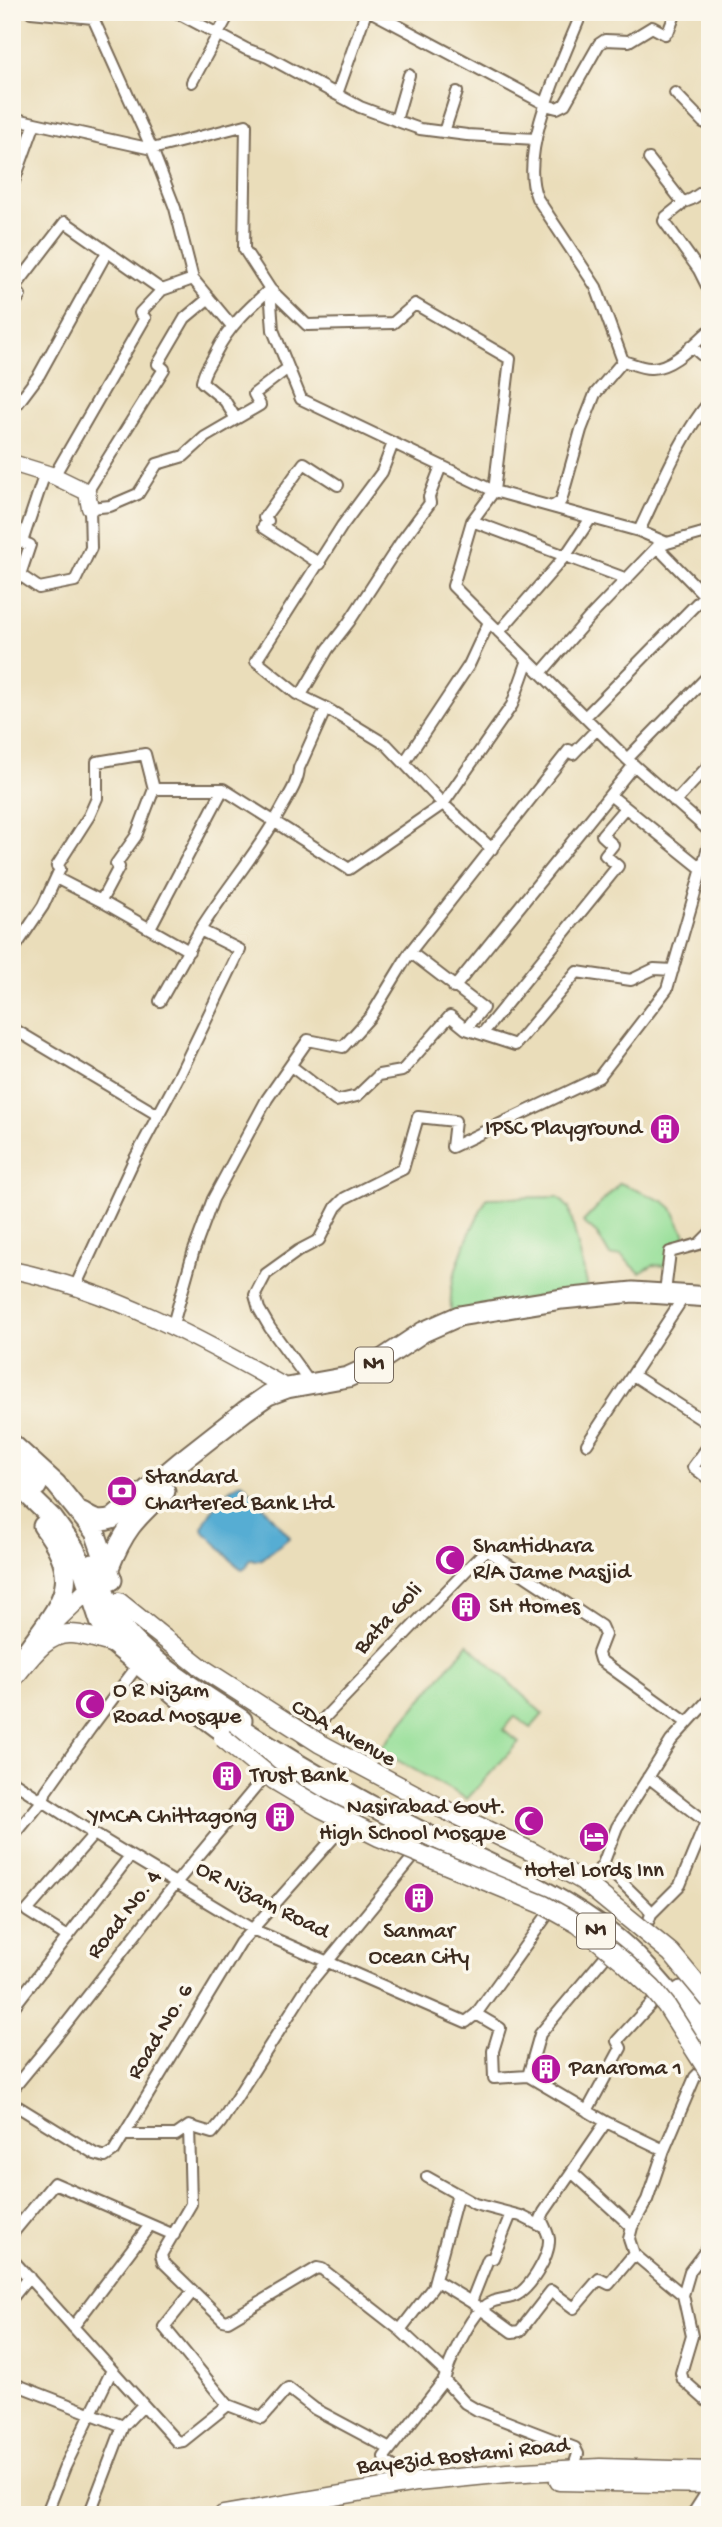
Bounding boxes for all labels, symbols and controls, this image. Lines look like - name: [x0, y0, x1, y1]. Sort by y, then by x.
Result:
- building icon: IPSC Playground: [648, 1112, 682, 1146]
- place label: IPSC Playground: [485, 1116, 644, 1143]
- road number: N1: [355, 1348, 393, 1382]
- place label: Standard Chartered Bank Ltd: [145, 1465, 335, 1518]
- bank icon: Standard Chartered Bank Ltd: [105, 1474, 139, 1508]
- place label: Shantidhara R/A Jame Masjid: [473, 1534, 632, 1587]
- mosque icon: Shantidhara R/A Jame Masjid: [433, 1543, 467, 1577]
- street label: Bata Goli: [348, 1577, 429, 1661]
- building icon: SH Homes: [449, 1590, 483, 1624]
- place label: SH Homes: [489, 1594, 581, 1621]
- place label: O R Nizam Road Mosque: [113, 1678, 243, 1731]
- mosque icon: O R Nizam Road Mosque: [73, 1687, 107, 1721]
- street label: CDA Avenue: [286, 1694, 401, 1774]
- building icon: Trust Bank: [210, 1759, 244, 1793]
- place label: Trust Bank: [248, 1763, 350, 1790]
- place label: Nasirabad Govt. High School Mosque: [319, 1795, 507, 1848]
- building icon: YMCA Chittagong: [263, 1800, 297, 1834]
- place label: YMCA Chittagong: [87, 1804, 257, 1831]
- mosque icon: Nasirabad Govt. High School Mosque: [512, 1804, 546, 1838]
- hotel icon: Hotel Lords Inn: [577, 1820, 611, 1854]
- street label: OR Nizam Road: [191, 1856, 335, 1947]
- place label: Hotel Lords Inn: [524, 1858, 664, 1885]
- street label: Road No. 4: [82, 1865, 168, 1965]
- building icon: Sanmar Ocean City: [402, 1881, 436, 1915]
- road number: N1: [577, 1913, 615, 1948]
- place label: Sanmar Ocean City: [369, 1919, 469, 1972]
- street label: Road No. 6: [122, 1979, 200, 2085]
- building icon: Panaroma 1: [529, 2052, 563, 2086]
- place label: Panaroma 1: [568, 2056, 682, 2083]
- street label: Bayezid Bostami Road: [355, 2432, 572, 2482]

